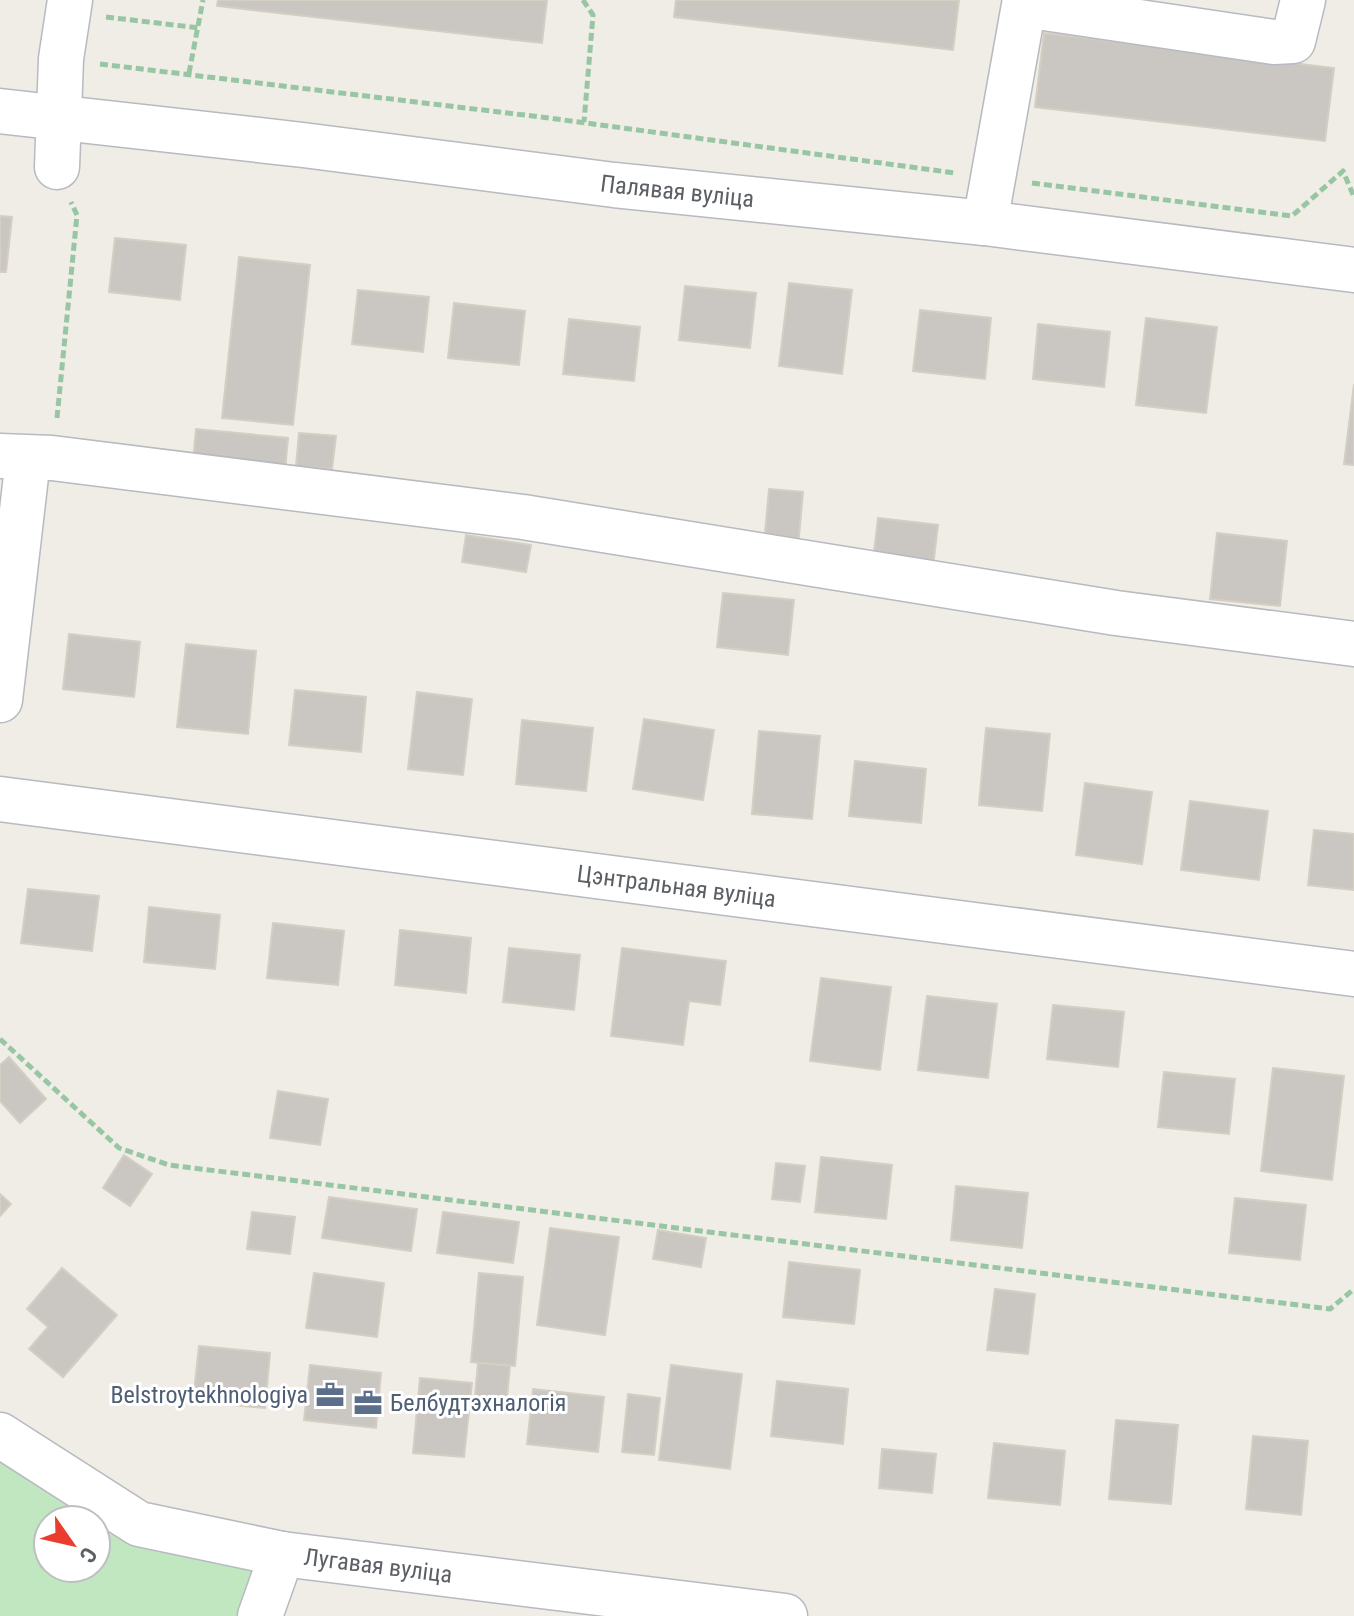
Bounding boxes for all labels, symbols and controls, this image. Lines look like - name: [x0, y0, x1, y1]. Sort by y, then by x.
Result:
- street label: Палявая вуліца: [599, 169, 755, 213]
- street label: Цэнтральная вуліца: [575, 860, 778, 913]
- office icon: Belstroytekhnologiya: [315, 1380, 345, 1410]
- place label: Belstroytekhnologiya: [111, 1381, 308, 1409]
- office icon: Белбудтэхналогія: [353, 1388, 383, 1418]
- place label: Белбудтэхналогія: [390, 1389, 566, 1417]
- north arrow: [32, 1504, 112, 1584]
- text: С: [74, 1543, 102, 1567]
- street label: Лугавая вуліца: [302, 1543, 454, 1589]

